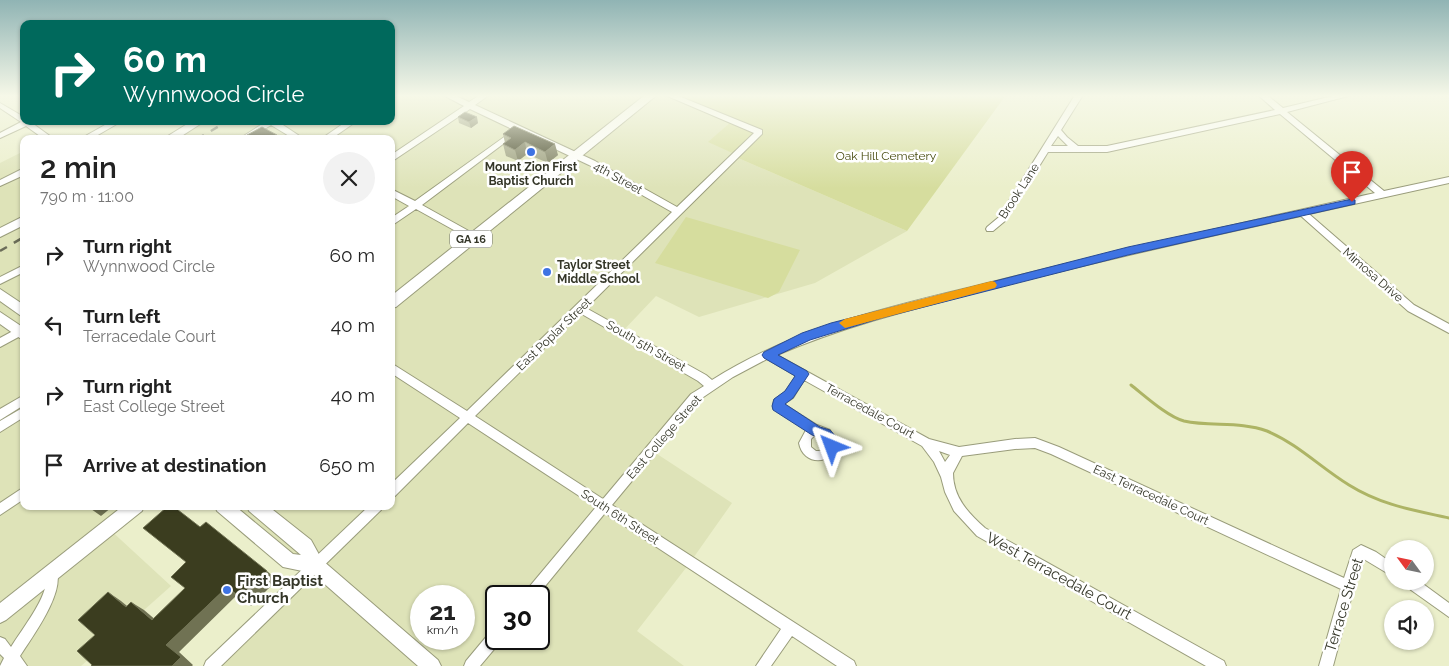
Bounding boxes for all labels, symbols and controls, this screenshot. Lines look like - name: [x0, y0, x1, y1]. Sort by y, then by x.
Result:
- text: 60 m: [123, 39, 207, 80]
- icon: right: [40, 40, 105, 105]
- text: Wynnwood Circle: [123, 81, 304, 107]
- marker: Mount Zion First Baptist Church: [525, 146, 537, 158]
- park label: Oak Hill Cemetery: [836, 149, 937, 163]
- text: 2 min: [40, 150, 117, 185]
- pin: [1331, 151, 1373, 202]
- button: close: [323, 152, 375, 204]
- icon: arrive: [1338, 158, 1366, 186]
- street label: 4th Street: [591, 159, 645, 197]
- place label: Mount Zion First Baptist Church: [485, 160, 578, 188]
- street label: Brook Lane: [996, 161, 1042, 221]
- text: 790 m · 11:00: [40, 187, 134, 206]
- road number: GA 16: [450, 230, 492, 248]
- text: Turn right: [83, 235, 172, 257]
- icon: right: [40, 241, 68, 269]
- text: 60 m: [330, 244, 375, 266]
- street label: Mimosa Drive: [1340, 245, 1406, 305]
- text: Wynnwood Circle: [83, 257, 215, 276]
- place label: Taylor Street Middle School: [557, 258, 640, 286]
- marker: Taylor Street Middle School: [541, 266, 553, 278]
- street label: East Poplar Street: [514, 295, 594, 373]
- text: Turn left: [83, 305, 160, 327]
- icon: left: [40, 311, 68, 339]
- text: 40 m: [331, 314, 375, 336]
- street label: South 5th Street: [604, 318, 688, 374]
- text: Terracedale Court: [83, 327, 216, 346]
- text: Turn right: [83, 375, 172, 397]
- icon: right: [40, 381, 68, 409]
- street label: Terracedale Court: [823, 381, 917, 441]
- text: 40 m: [331, 384, 375, 406]
- street label: East College Street: [624, 392, 704, 482]
- text: East College Street: [83, 397, 225, 416]
- position arrow: [805, 420, 857, 472]
- icon: arrive: [40, 451, 68, 479]
- text: Arrive at destination: [83, 454, 267, 476]
- text: 650 m: [319, 454, 375, 476]
- street label: East Terracedale Court: [1091, 462, 1211, 528]
- street label: South 6th Street: [578, 487, 662, 547]
- street label: West Terracedale Court: [983, 528, 1135, 624]
- north arrow: [1384, 540, 1434, 590]
- map controls: [1384, 540, 1434, 650]
- street label: Terrace Street: [1321, 556, 1367, 654]
- place label: First Baptist Church: [237, 572, 323, 607]
- marker: First Baptist Church: [221, 584, 233, 596]
- speed limit sign: 30: [485, 585, 550, 650]
- text: 21: [429, 596, 456, 626]
- button: sound: [1384, 600, 1434, 650]
- text: km/h: [427, 623, 458, 637]

